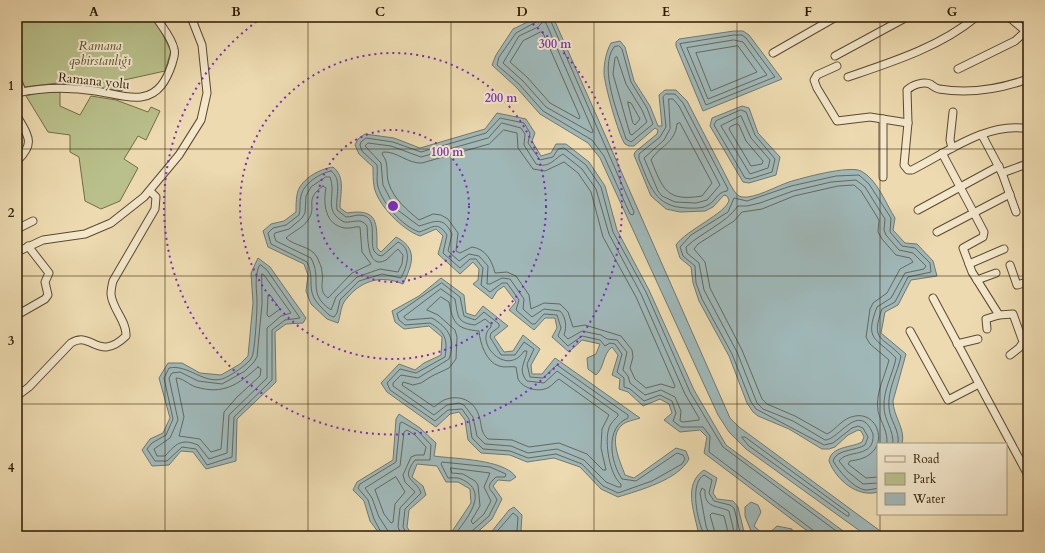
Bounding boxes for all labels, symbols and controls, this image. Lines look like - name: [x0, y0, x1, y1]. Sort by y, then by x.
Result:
- text: A: [89, 3, 99, 21]
- text: B: [231, 3, 241, 21]
- text: C: [375, 3, 385, 21]
- text: D: [516, 3, 528, 21]
- text: E: [662, 3, 670, 21]
- text: F: [804, 3, 812, 21]
- text: G: [947, 3, 958, 21]
- text: 300 m: [539, 36, 572, 52]
- park label: Ramana qəbirstanlığı: [69, 37, 132, 70]
- street label: Ramana yolu: [57, 68, 131, 94]
- text: 1: [8, 77, 14, 95]
- text: 200 m: [485, 90, 518, 106]
- text: 100 m: [431, 144, 464, 160]
- centre of rings: [386, 199, 400, 213]
- text: 2: [8, 204, 15, 222]
- text: 3: [8, 332, 15, 350]
- legend: [877, 443, 1007, 515]
- text: Road: [913, 451, 940, 467]
- text: 4: [8, 459, 15, 477]
- text: Park: [913, 471, 937, 487]
- text: Water: [912, 491, 946, 507]

